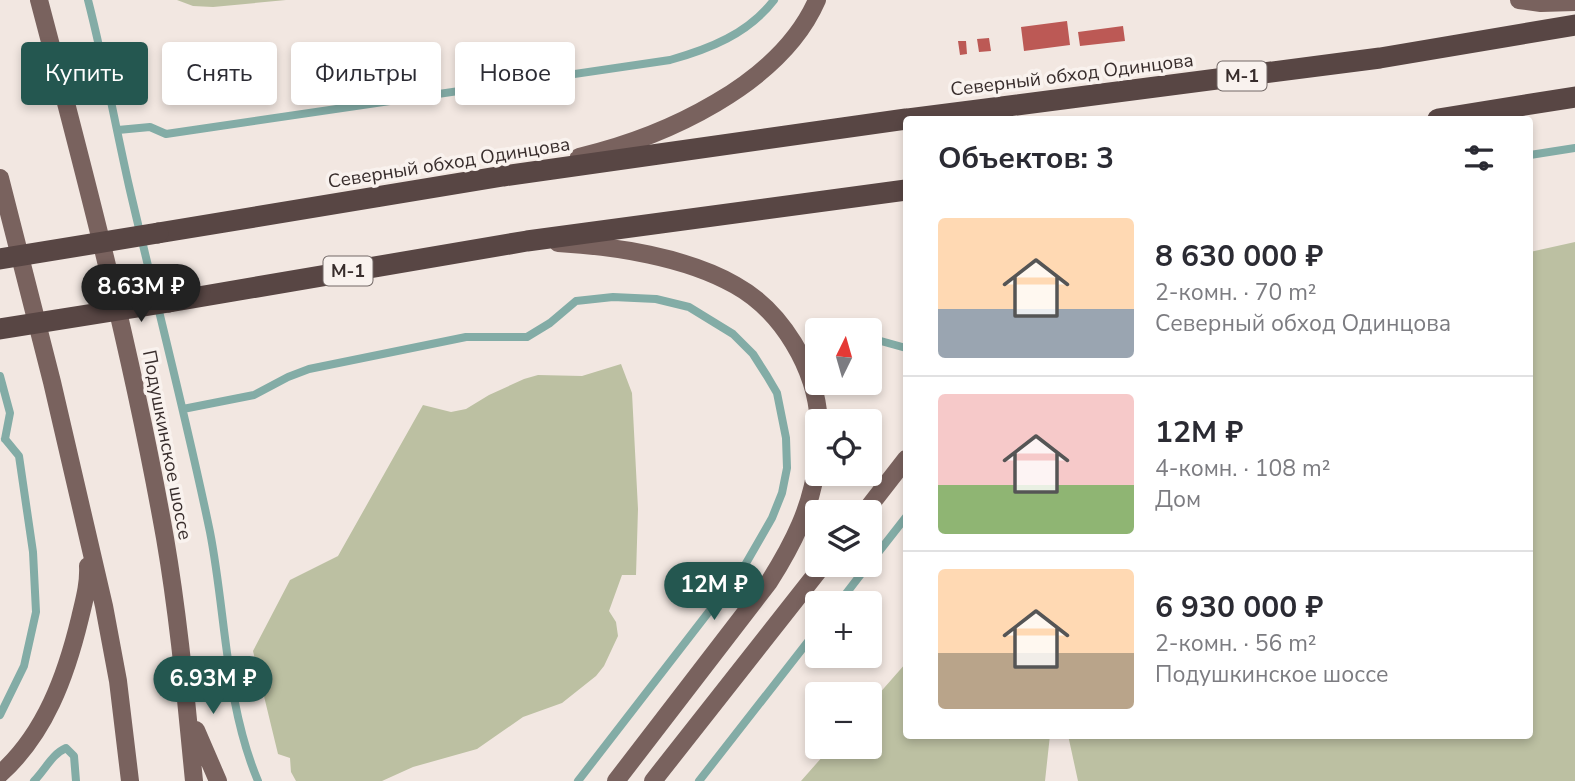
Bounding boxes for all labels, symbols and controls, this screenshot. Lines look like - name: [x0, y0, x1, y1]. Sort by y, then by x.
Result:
- chip: Купить: [21, 42, 148, 105]
- chip: Снять: [162, 42, 277, 105]
- chip: Фильтры: [291, 42, 441, 105]
- chip: Новое: [455, 42, 575, 105]
- street label: Северный обход Одинцова: [949, 47, 1195, 103]
- road number: М-1: [1218, 62, 1266, 90]
- street label: Северный обход Одинцова: [326, 131, 572, 195]
- text: Объектов: 3: [938, 138, 1114, 179]
- icon: filters: [1460, 139, 1498, 177]
- text: 8 630 000 ₽: [1155, 236, 1323, 277]
- icon: home: [994, 246, 1078, 330]
- road number: М-1: [324, 256, 372, 286]
- pin: 8.63M ₽: [76, 264, 206, 324]
- text: 8.63M ₽: [97, 271, 185, 302]
- text: 2-комн. · 70 m²: [1155, 277, 1317, 308]
- text: Северный обход Одинцова: [1155, 308, 1451, 339]
- north arrow: [805, 318, 882, 396]
- map controls: [805, 318, 882, 759]
- street label: Подушкинское шоссе: [136, 348, 198, 542]
- button: locate: [805, 409, 882, 486]
- text: 12M ₽: [1155, 412, 1243, 453]
- icon: home: [994, 422, 1078, 506]
- text: 4-комн. · 108 m²: [1155, 453, 1330, 484]
- text: Дом: [1155, 484, 1201, 515]
- button: layers: [805, 500, 882, 577]
- pin: 12M ₽: [665, 562, 763, 622]
- text: 12M ₽: [680, 569, 748, 600]
- text: 6 930 000 ₽: [1155, 587, 1323, 628]
- button: +: [805, 591, 882, 668]
- icon: home: [994, 597, 1078, 681]
- text: 2-комн. · 56 m²: [1155, 628, 1317, 659]
- pin: 6.93M ₽: [148, 656, 278, 716]
- text: Подушкинское шоссе: [1155, 659, 1388, 690]
- text: 6.93M ₽: [169, 663, 257, 694]
- button: −: [805, 682, 882, 759]

